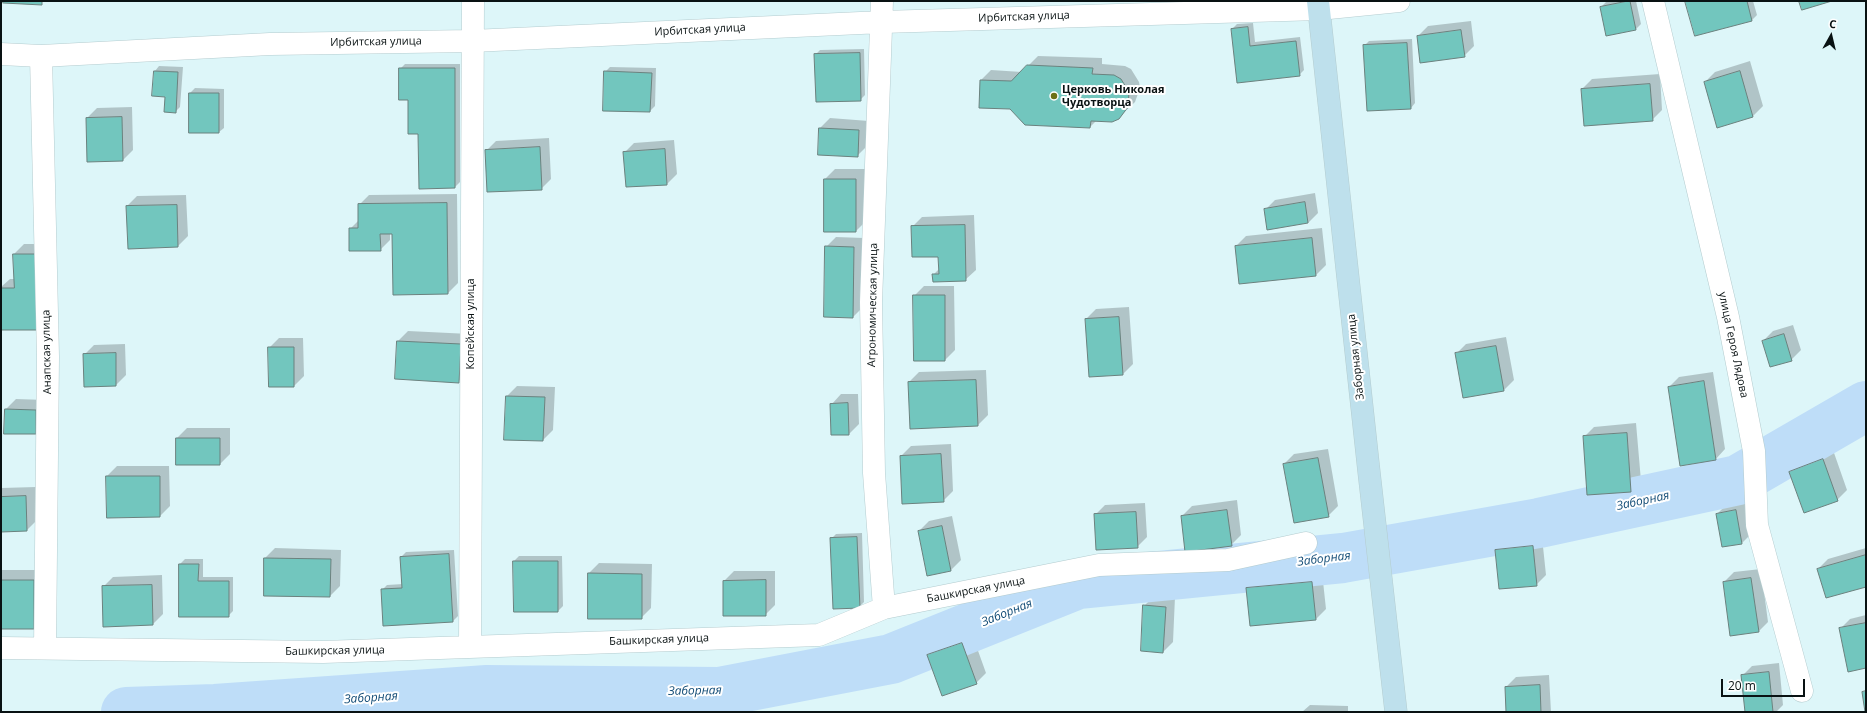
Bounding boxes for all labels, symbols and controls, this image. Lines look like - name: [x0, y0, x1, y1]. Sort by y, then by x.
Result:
- street label: Ирбитская улица: [978, 9, 1070, 25]
- north arrow: [1811, 16, 1851, 56]
- text: С: [1828, 16, 1837, 32]
- street label: Ирбитская улица: [654, 21, 746, 39]
- street label: Ирбитская улица: [330, 35, 422, 49]
- place label: Церковь Николая Чудотворца: [1062, 83, 1164, 109]
- marker: Церковь Николая Чудотворца: [1049, 91, 1059, 101]
- street label: Агрономическая улица: [865, 243, 881, 367]
- street label: Копейская улица: [464, 278, 478, 370]
- street label: улица Героя Лядова: [1715, 291, 1751, 399]
- street label: Анапская улица: [40, 310, 54, 394]
- street label: Заборная улица: [1345, 313, 1367, 401]
- water label: Заборная: [1615, 488, 1671, 514]
- water label: Заборная: [1296, 549, 1352, 569]
- street label: Башкирская улица: [926, 574, 1026, 606]
- water label: Заборная: [979, 596, 1035, 630]
- street label: Башкирская улица: [609, 632, 709, 648]
- street label: Башкирская улица: [285, 644, 385, 658]
- scale bar: [1723, 671, 1807, 697]
- text: 20 m: [1728, 677, 1756, 694]
- water label: Заборная: [668, 683, 722, 699]
- water label: Заборная: [344, 689, 398, 707]

